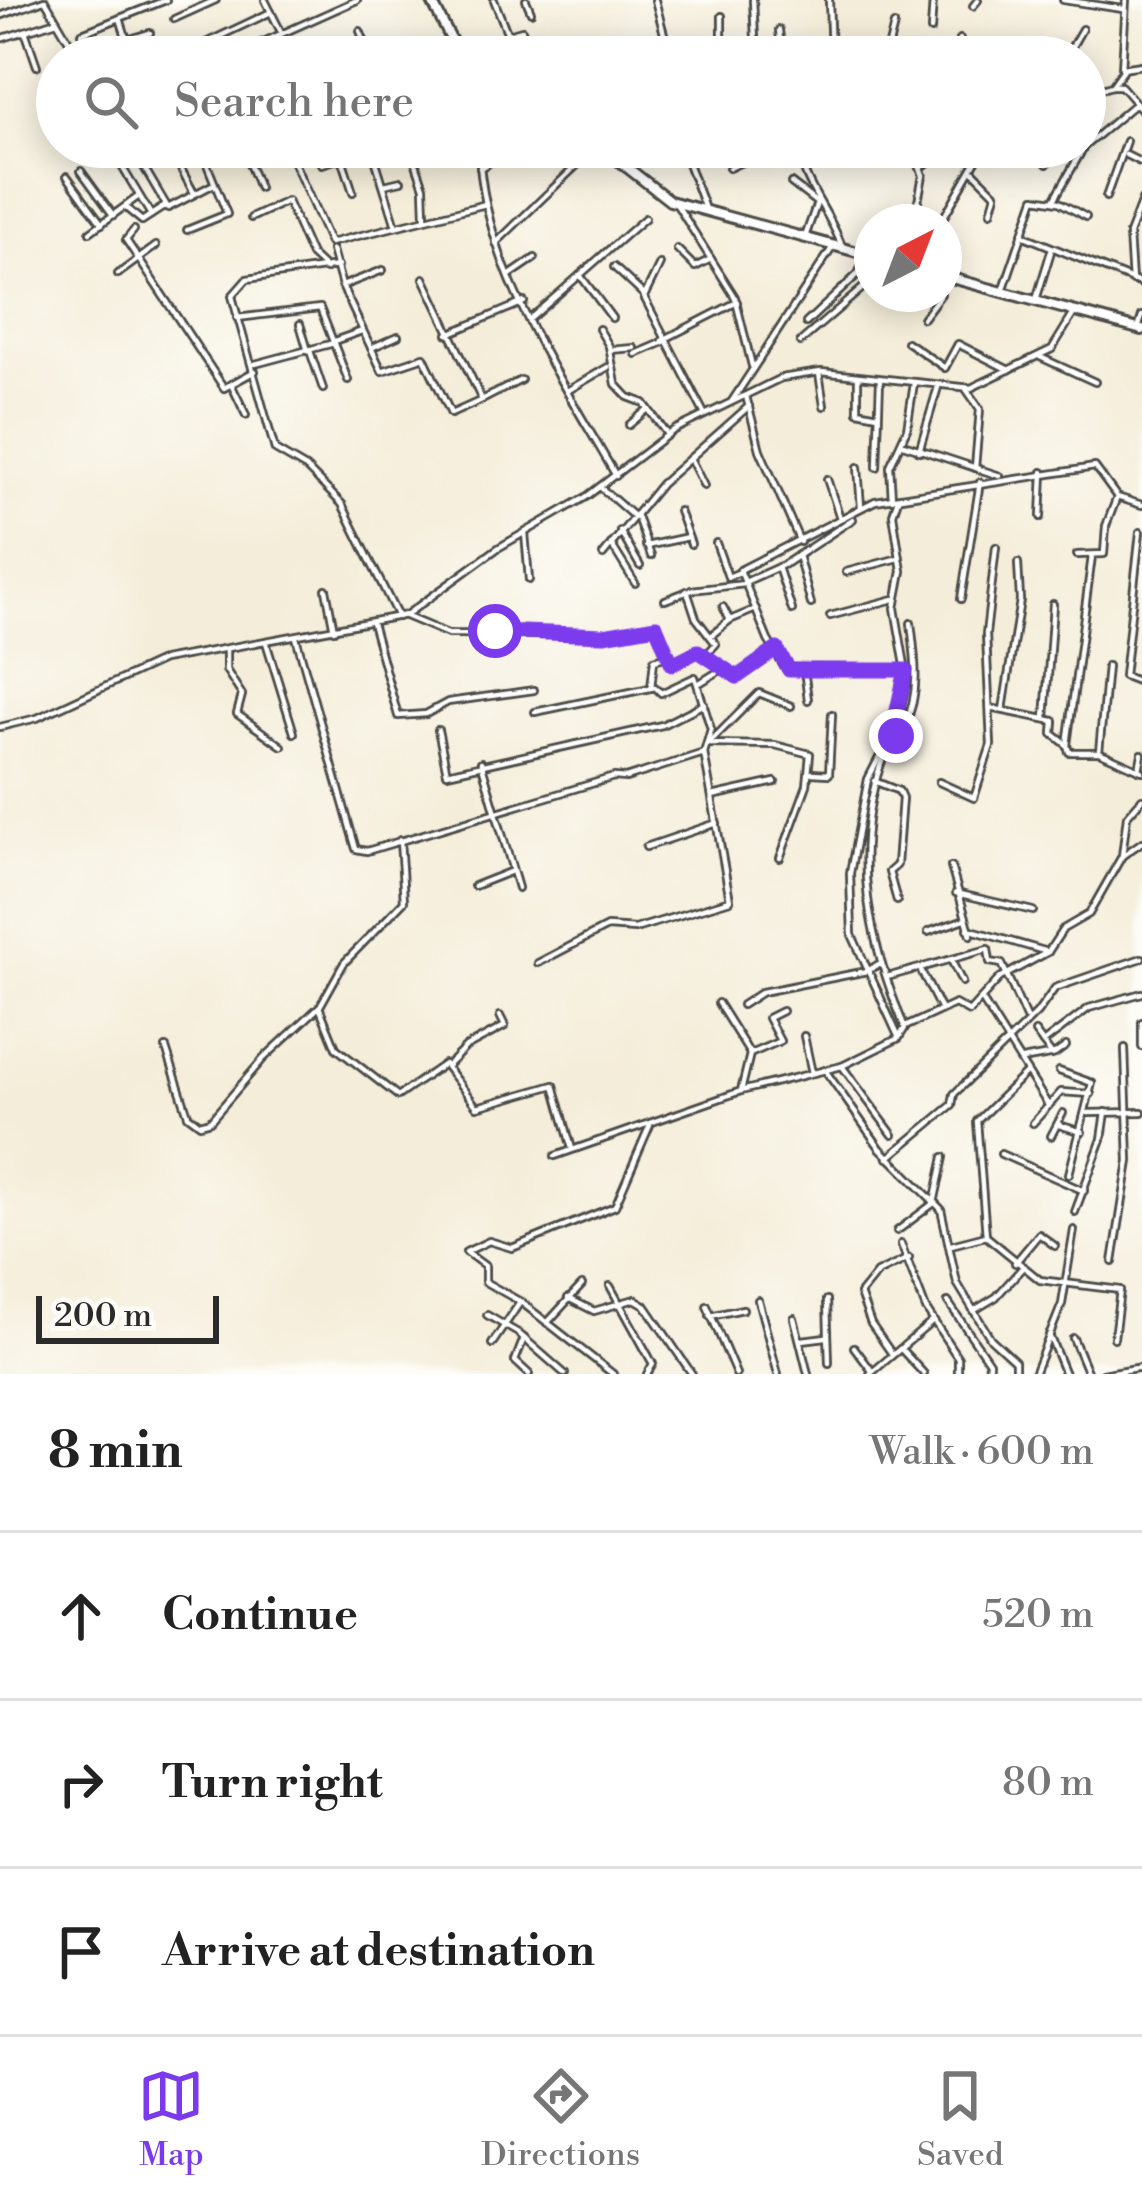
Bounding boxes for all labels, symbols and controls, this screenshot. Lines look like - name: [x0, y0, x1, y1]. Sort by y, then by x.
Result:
- search box: [36, 36, 1106, 168]
- icon: search: [78, 69, 144, 135]
- text: Search here: [174, 74, 414, 131]
- north arrow: [854, 204, 962, 312]
- route start: [468, 604, 522, 658]
- route end: [869, 709, 923, 763]
- scale bar: [36, 1290, 219, 1343]
- text: 200 m: [54, 1296, 152, 1337]
- text: 8 min: [48, 1420, 183, 1484]
- text: Walk · 600 m: [869, 1428, 1094, 1477]
- icon: ahead: [48, 1583, 114, 1649]
- text: Continue: [162, 1587, 358, 1644]
- text: 520 m: [982, 1591, 1094, 1640]
- icon: right: [48, 1751, 114, 1817]
- text: Turn right: [162, 1755, 383, 1812]
- text: 80 m: [1002, 1759, 1094, 1808]
- icon: arrive: [48, 1919, 114, 1985]
- text: Arrive at destination: [162, 1923, 595, 1980]
- tab: Map: [138, 2063, 204, 2176]
- tab: Directions: [481, 2063, 640, 2176]
- tab: Saved: [917, 2063, 1004, 2176]

